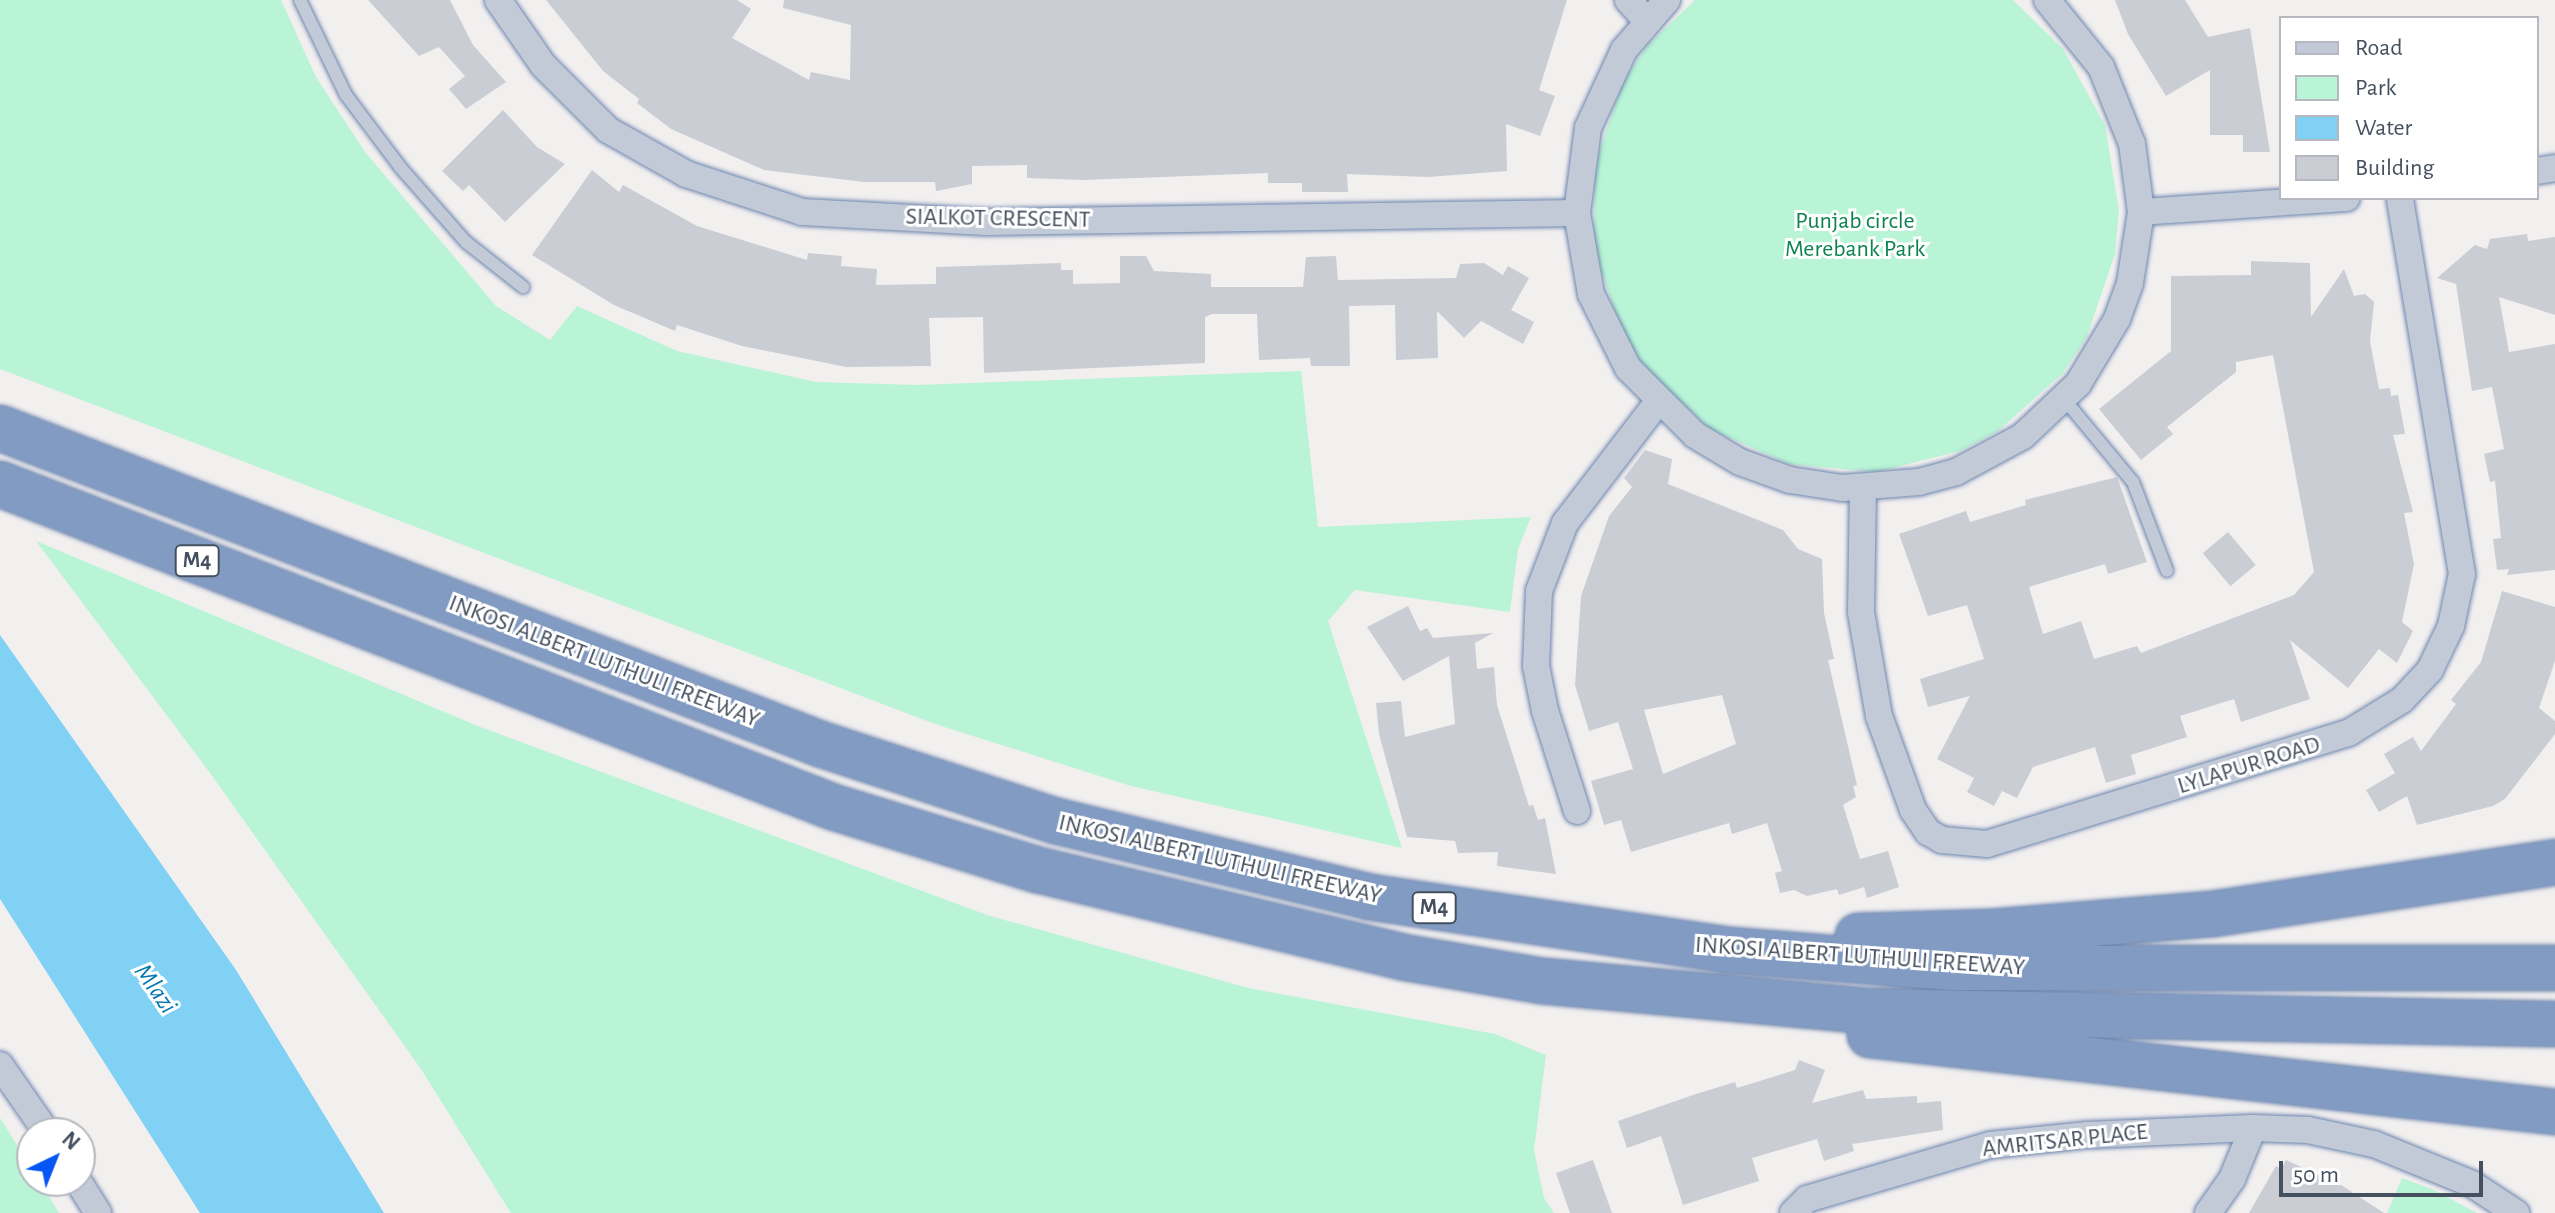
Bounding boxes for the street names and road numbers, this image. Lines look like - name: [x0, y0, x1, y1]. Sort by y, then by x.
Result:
- street label: SIALKOT CRESCENT: [905, 203, 1091, 235]
- road number: M4: [173, 543, 221, 579]
- street label: INKOSI ALBERT LUTHULI FREEWAY: [445, 589, 763, 735]
- street label: LYLAPUR ROAD: [2174, 731, 2324, 801]
- street label: INKOSI ALBERT LUTHULI FREEWAY: [1056, 809, 1384, 911]
- road number: M4: [1410, 890, 1458, 926]
- street label: INKOSI ALBERT LUTHULI FREEWAY: [1694, 931, 2026, 983]
- street label: AMRITSAR PLACE: [1981, 1118, 2149, 1164]

